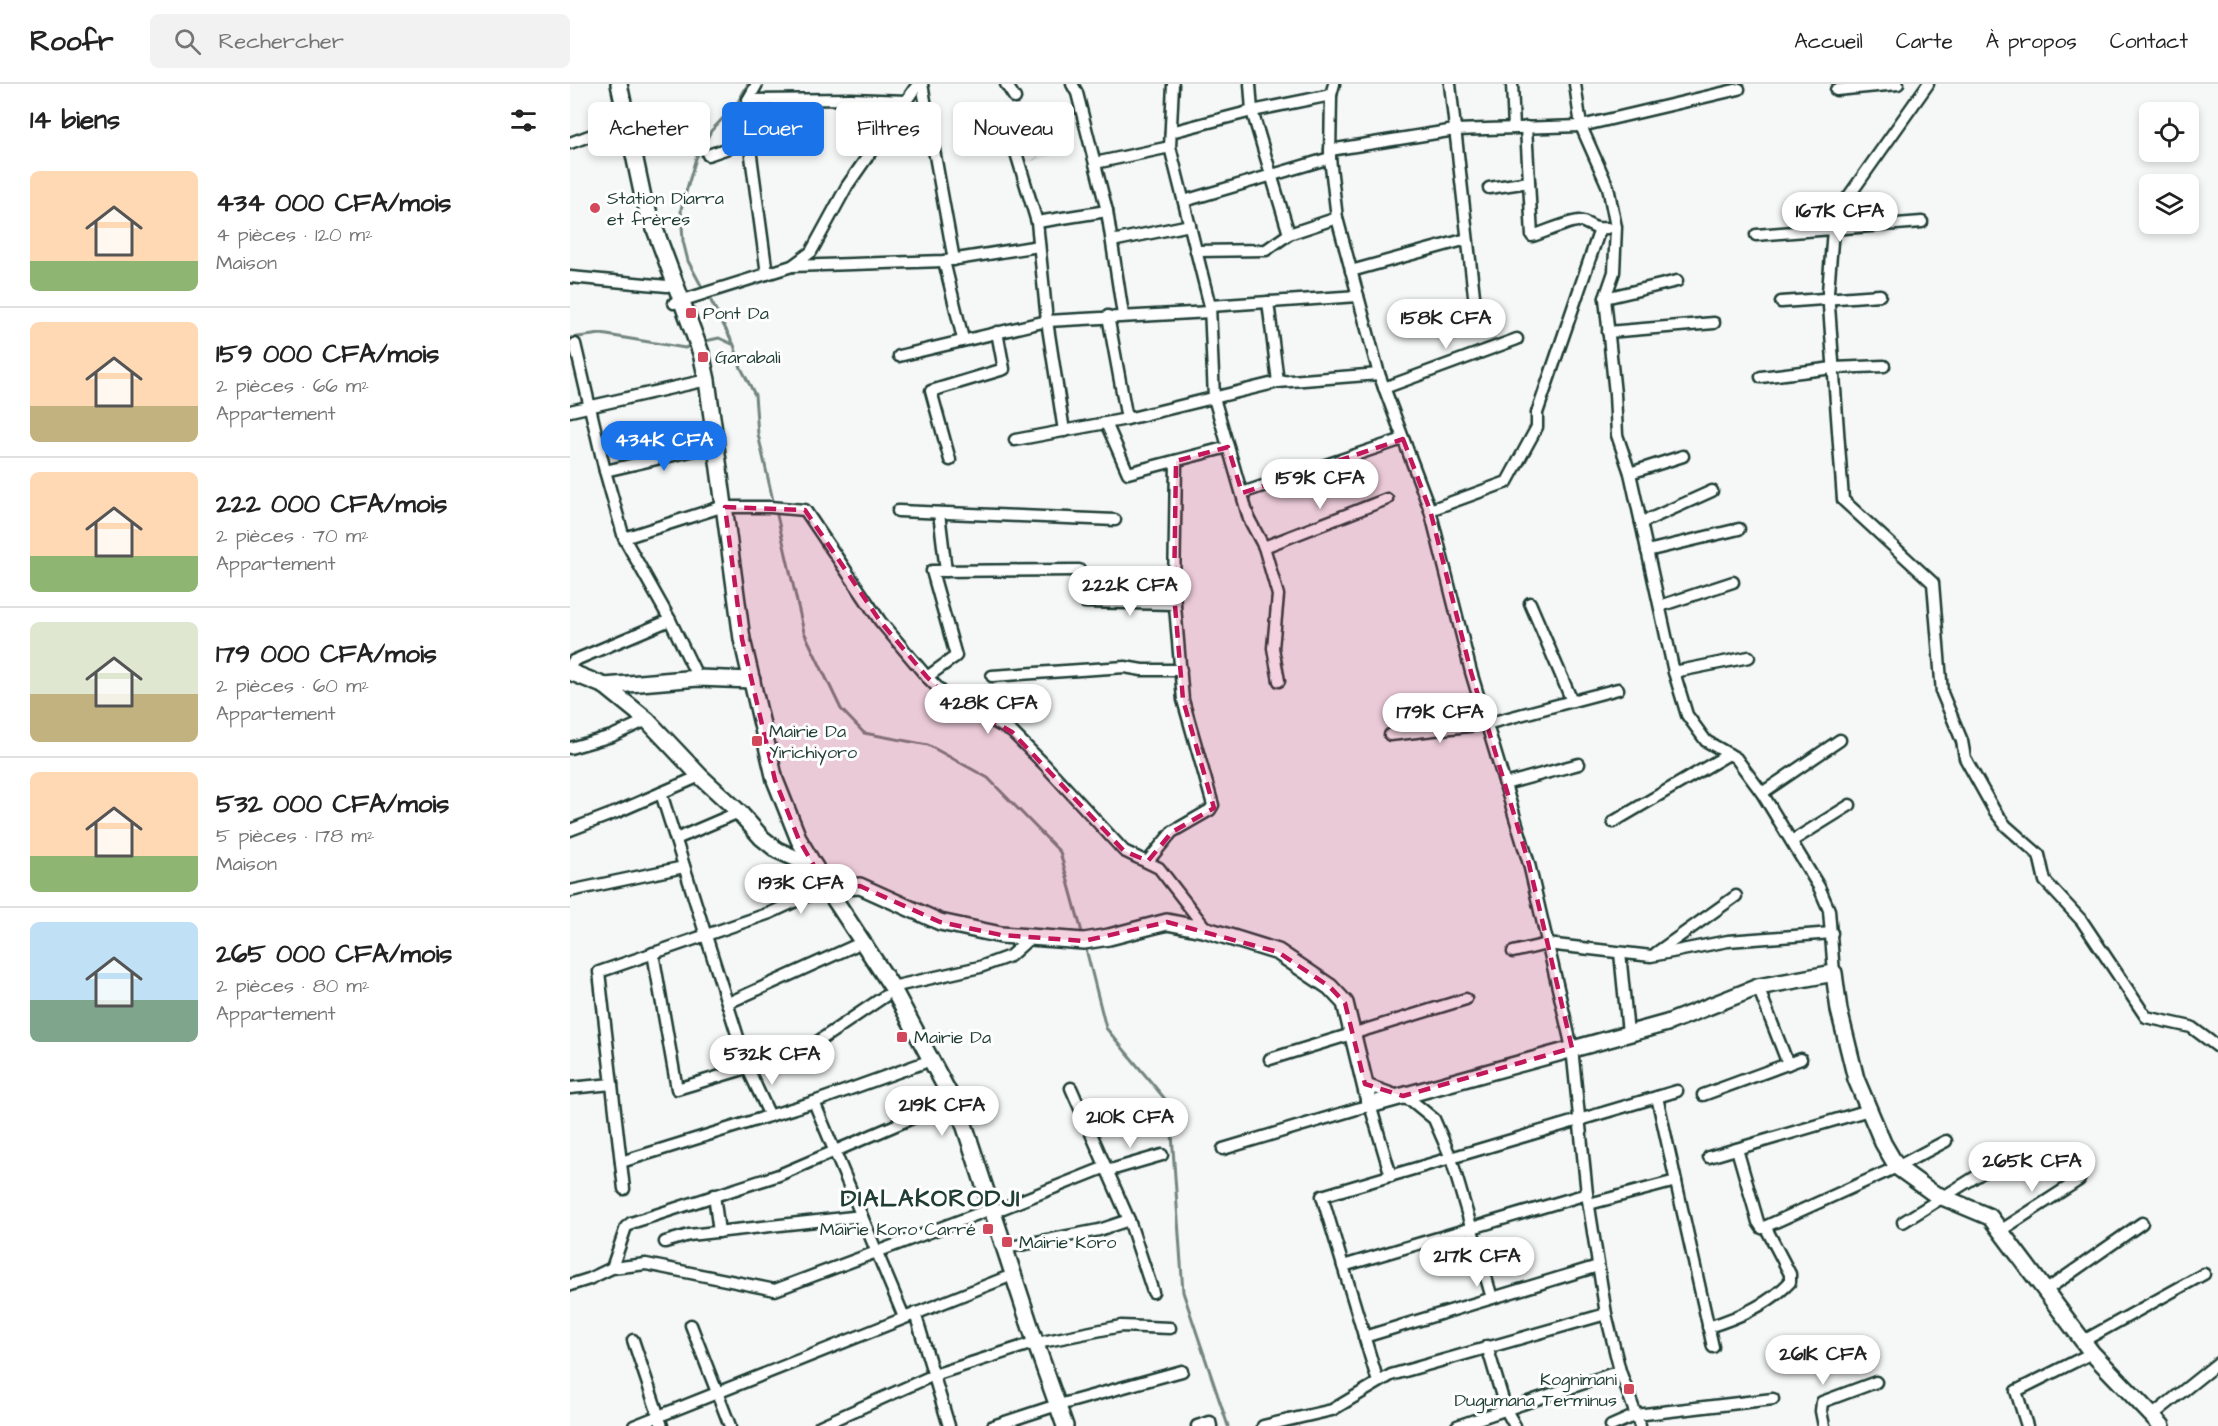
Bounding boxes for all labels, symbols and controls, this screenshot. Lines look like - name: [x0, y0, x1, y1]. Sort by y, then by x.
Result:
- search box: [150, 14, 570, 68]
- text: Roofr: [30, 22, 114, 61]
- icon: search: [171, 25, 204, 58]
- text: Rechercher: [219, 26, 344, 57]
- text: Accueil: [1794, 27, 1863, 56]
- text: Carte: [1896, 27, 1953, 56]
- text: À propos: [1986, 27, 2077, 56]
- text: Contact: [2110, 27, 2188, 56]
- text: 14 biens: [30, 102, 120, 138]
- chip: Acheter: [588, 102, 710, 156]
- chip: Louer: [722, 102, 824, 156]
- chip: Filtres: [836, 102, 941, 156]
- chip: Nouveau: [953, 102, 1074, 156]
- map controls: [2139, 102, 2199, 234]
- button: locate: [2139, 102, 2199, 162]
- icon: filters: [507, 104, 540, 137]
- button: layers: [2139, 174, 2199, 234]
- text: 434 000 CFA/mois: [216, 185, 451, 221]
- place label: Station Diarra et frères: [607, 186, 724, 232]
- pin: 167K CFA: [1778, 192, 1902, 243]
- icon: home: [78, 195, 150, 267]
- text: 167K CFA: [1796, 197, 1884, 225]
- marker: Station Diarra et frères: [588, 201, 602, 215]
- text: 4 pièces · 120 m²: [216, 221, 373, 249]
- text: Maison: [216, 249, 277, 277]
- pin: 158K CFA: [1384, 299, 1508, 350]
- place label: Pont Da: [703, 301, 769, 326]
- text: 158K CFA: [1401, 304, 1491, 332]
- marker: Pont Da: [684, 306, 698, 320]
- text: 159 000 CFA/mois: [216, 336, 439, 372]
- place label: Garabali: [715, 345, 781, 370]
- icon: home: [78, 346, 150, 418]
- marker: Garabali: [696, 350, 710, 364]
- text: 2 pièces · 66 m²: [216, 372, 369, 400]
- text: Appartement: [216, 400, 336, 428]
- pin: 434K CFA: [602, 421, 726, 472]
- text: 434K CFA: [615, 426, 713, 454]
- pin: 159K CFA: [1258, 459, 1382, 510]
- text: 159K CFA: [1275, 464, 1365, 492]
- text: 222 000 CFA/mois: [216, 486, 447, 522]
- icon: home: [78, 496, 150, 568]
- text: 2 pièces · 70 m²: [216, 522, 369, 550]
- text: Appartement: [216, 550, 336, 578]
- pin: 222K CFA: [1068, 566, 1192, 617]
- text: 222K CFA: [1082, 571, 1178, 599]
- text: 179 000 CFA/mois: [216, 636, 437, 672]
- icon: home: [78, 646, 150, 718]
- text: 2 pièces · 60 m²: [216, 672, 369, 700]
- pin: 428K CFA: [926, 684, 1050, 735]
- text: 428K CFA: [939, 689, 1037, 717]
- pin: 179K CFA: [1378, 693, 1502, 744]
- text: 179K CFA: [1396, 698, 1484, 726]
- text: Appartement: [216, 700, 336, 728]
- place label: Mairie Da Yirichiyoro: [769, 719, 857, 766]
- marker: Mairie Da Yirichiyoro: [750, 734, 764, 748]
- text: 532 000 CFA/mois: [216, 786, 449, 822]
- icon: home: [78, 796, 150, 868]
- text: 5 pièces · 178 m²: [216, 822, 374, 850]
- text: Maison: [216, 850, 277, 878]
- pin: 193K CFA: [739, 864, 863, 915]
- text: 193K CFA: [758, 869, 844, 897]
- text: 265 000 CFA/mois: [216, 936, 452, 972]
- icon: home: [78, 946, 150, 1018]
- text: 2 pièces · 80 m²: [216, 972, 369, 1000]
- text: Appartement: [216, 1000, 336, 1028]
- place label: Mairie Da: [914, 1025, 991, 1050]
- marker: Mairie Da: [895, 1030, 909, 1044]
- pin: 532K CFA: [710, 1035, 834, 1086]
- text: 532K CFA: [724, 1040, 820, 1068]
- pin: 219K CFA: [880, 1086, 1004, 1137]
- text: 219K CFA: [899, 1091, 985, 1119]
- pin: 210K CFA: [1068, 1098, 1192, 1149]
- text: 210K CFA: [1086, 1103, 1174, 1131]
- pin: 265K CFA: [1970, 1142, 2094, 1193]
- text: 265K CFA: [1982, 1147, 2082, 1175]
- district label: DIALAKORODJI: [841, 1182, 1021, 1216]
- place label: Mairie Koro Carré: [820, 1217, 976, 1242]
- marker: Mairie Koro Carré: [981, 1222, 995, 1236]
- place label: Mairie Koro: [1019, 1230, 1116, 1255]
- marker: Mairie Koro: [1000, 1235, 1014, 1249]
- pin: 217K CFA: [1415, 1237, 1539, 1288]
- text: 217K CFA: [1433, 1242, 1521, 1270]
- pin: 261K CFA: [1761, 1335, 1885, 1386]
- text: 261K CFA: [1779, 1340, 1867, 1368]
- place label: Kognimani Dugumana Terminus: [1454, 1367, 1617, 1414]
- marker: Kognimani Dugumana Terminus: [1622, 1382, 1636, 1396]

